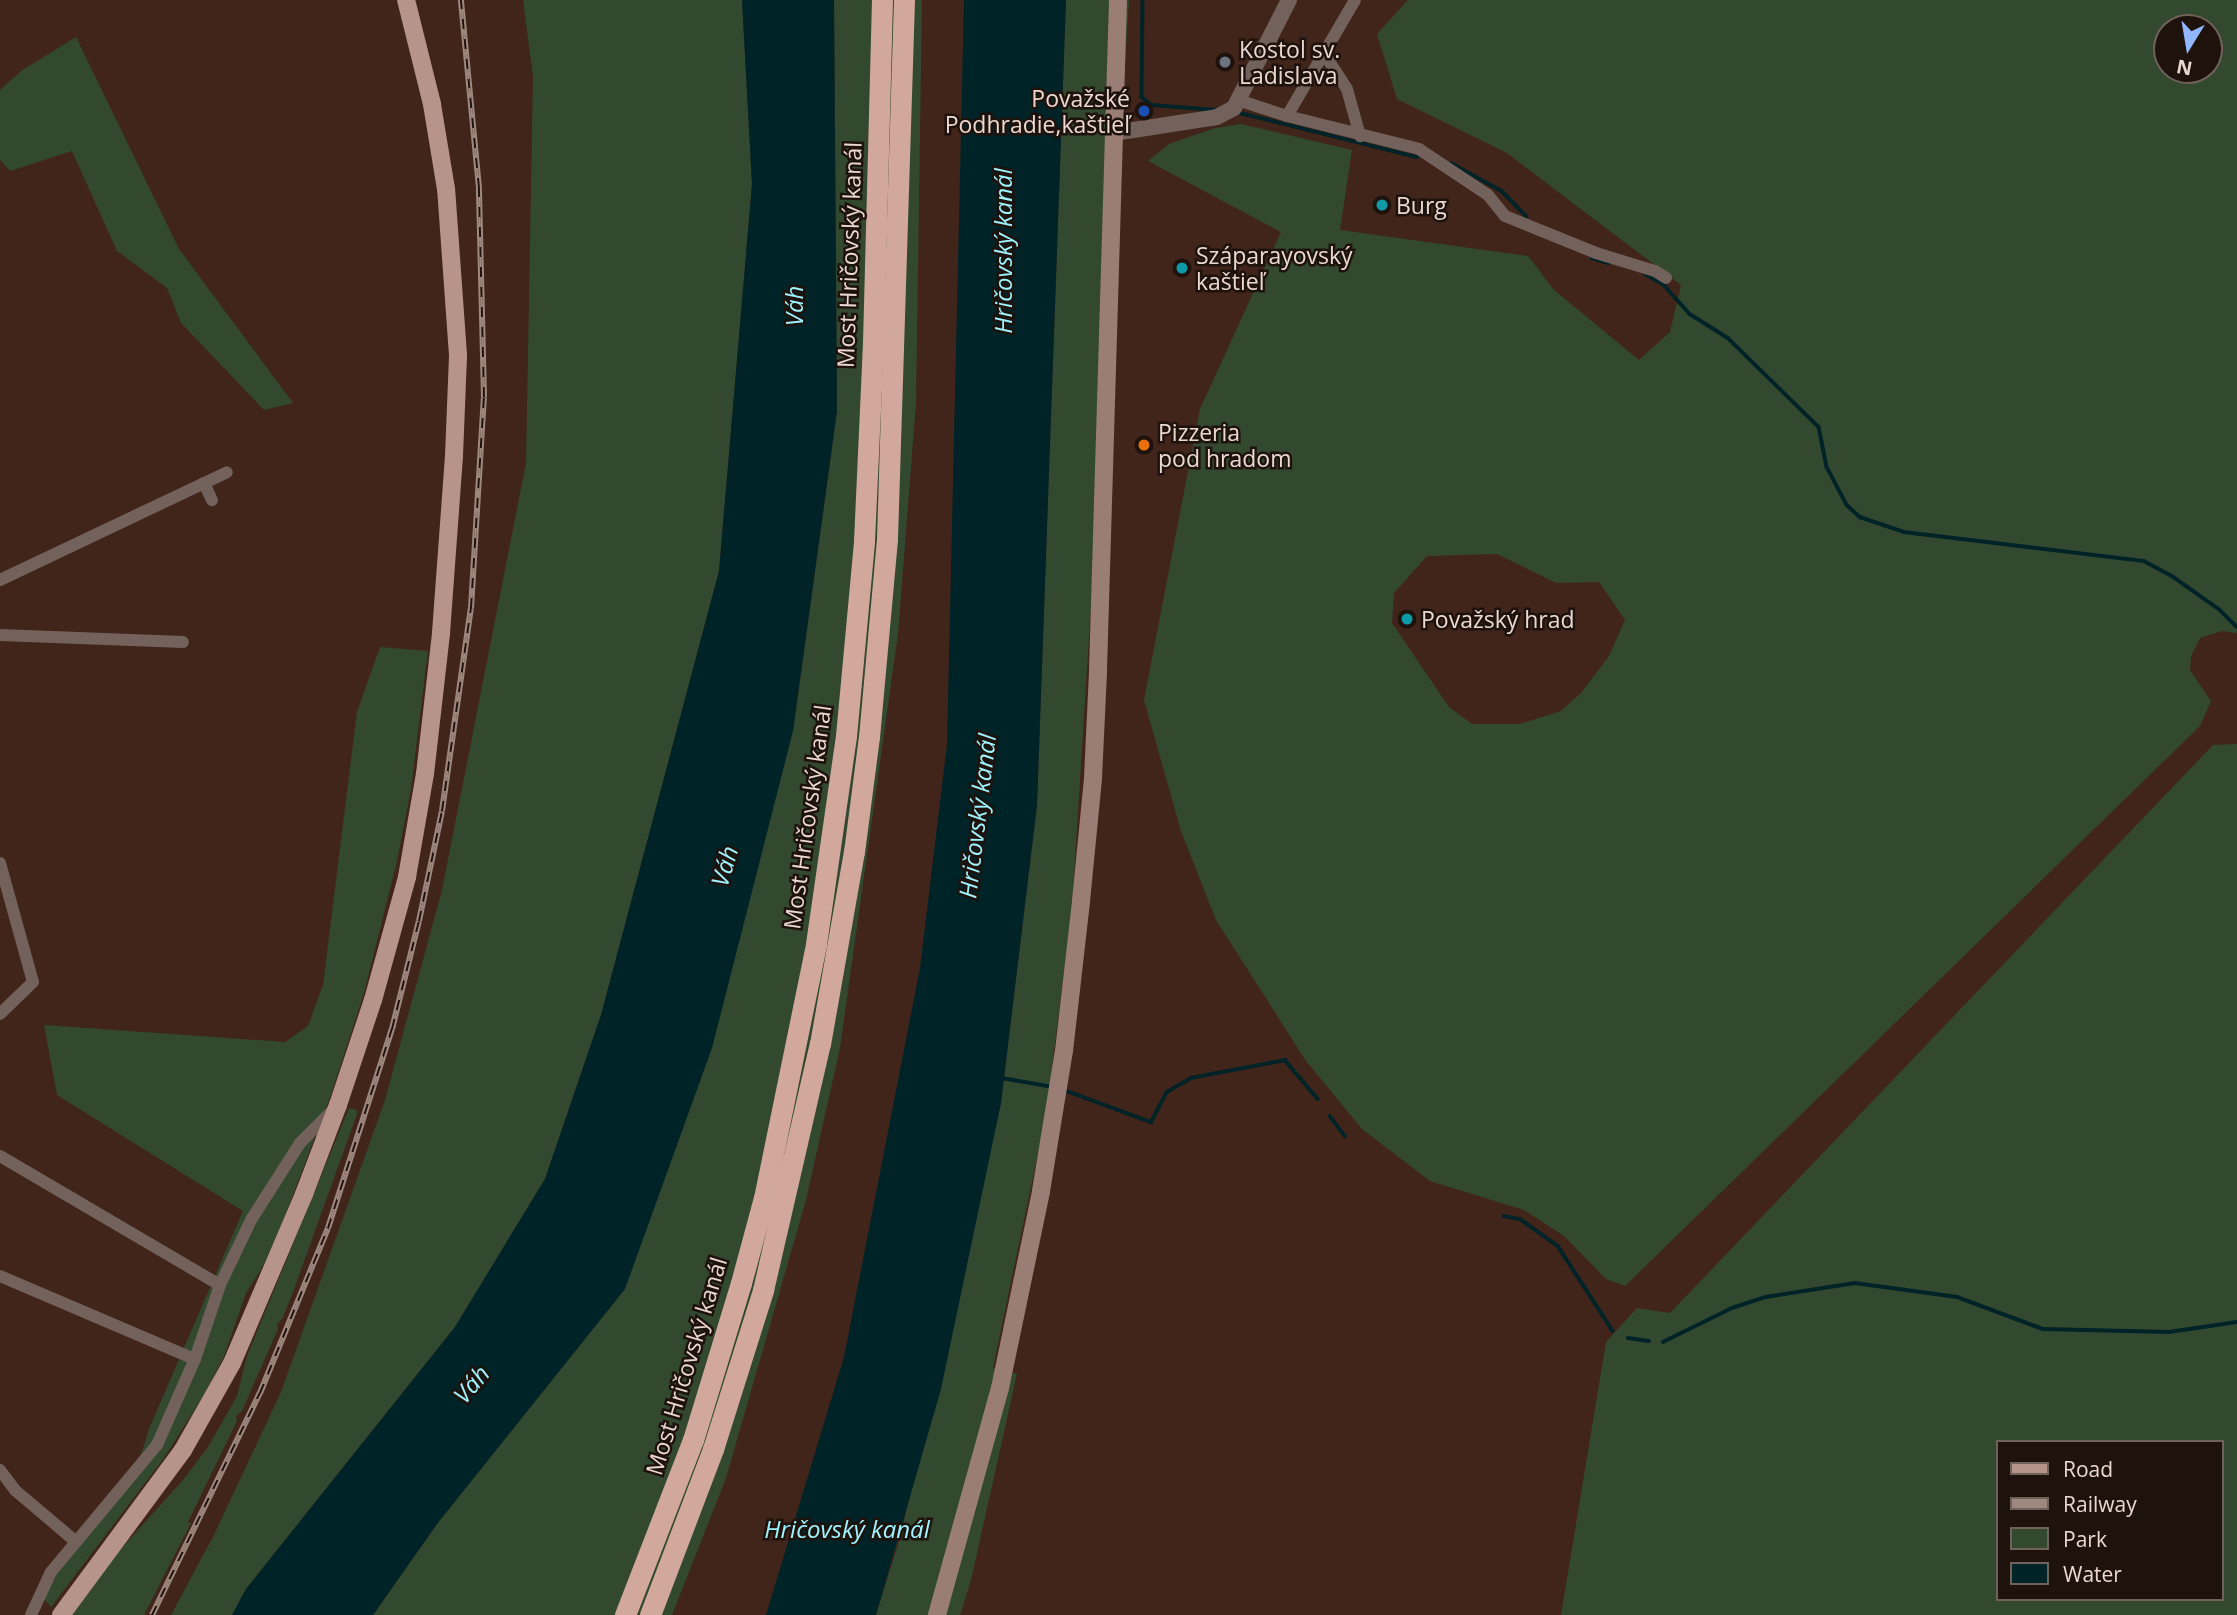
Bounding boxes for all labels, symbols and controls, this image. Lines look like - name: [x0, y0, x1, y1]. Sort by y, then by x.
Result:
- north arrow: [2153, 14, 2223, 84]
- place label: Kostol sv. Ladislava: [1239, 35, 1340, 89]
- text: N: [2174, 53, 2194, 82]
- marker: Kostol sv. Ladislava: [1217, 54, 1233, 70]
- place label: Považské Podhradie,kaštieľ: [945, 84, 1130, 138]
- marker: Považské Podhradie,kaštieľ: [1136, 103, 1152, 119]
- street label: Most Hričovský kanál: [831, 141, 867, 369]
- water label: Hričovský kanál: [989, 168, 1017, 334]
- place label: Burg: [1396, 191, 1447, 219]
- marker: Burg: [1374, 197, 1390, 213]
- place label: Száparayovský kaštieľ: [1196, 241, 1353, 295]
- marker: Száparayovský kaštieľ: [1174, 260, 1190, 276]
- water label: Váh: [780, 286, 808, 326]
- place label: Pizzeria pod hradom: [1158, 418, 1291, 472]
- marker: Pizzeria pod hradom: [1136, 437, 1152, 453]
- place label: Považský hrad: [1421, 605, 1575, 633]
- marker: Považský hrad: [1399, 611, 1415, 627]
- street label: Most Hričovský kanál: [778, 703, 836, 931]
- water label: Hričovský kanál: [953, 732, 1001, 900]
- water label: Váh: [705, 843, 743, 889]
- street label: Most Hričovský kanál: [640, 1254, 732, 1478]
- water label: Váh: [447, 1359, 495, 1409]
- legend: [1996, 1440, 2223, 1601]
- text: Road: [2063, 1455, 2113, 1483]
- text: Railway: [2063, 1490, 2137, 1518]
- water label: Hričovský kanál: [764, 1515, 930, 1543]
- text: Park: [2063, 1525, 2107, 1553]
- text: Water: [2063, 1560, 2122, 1588]

